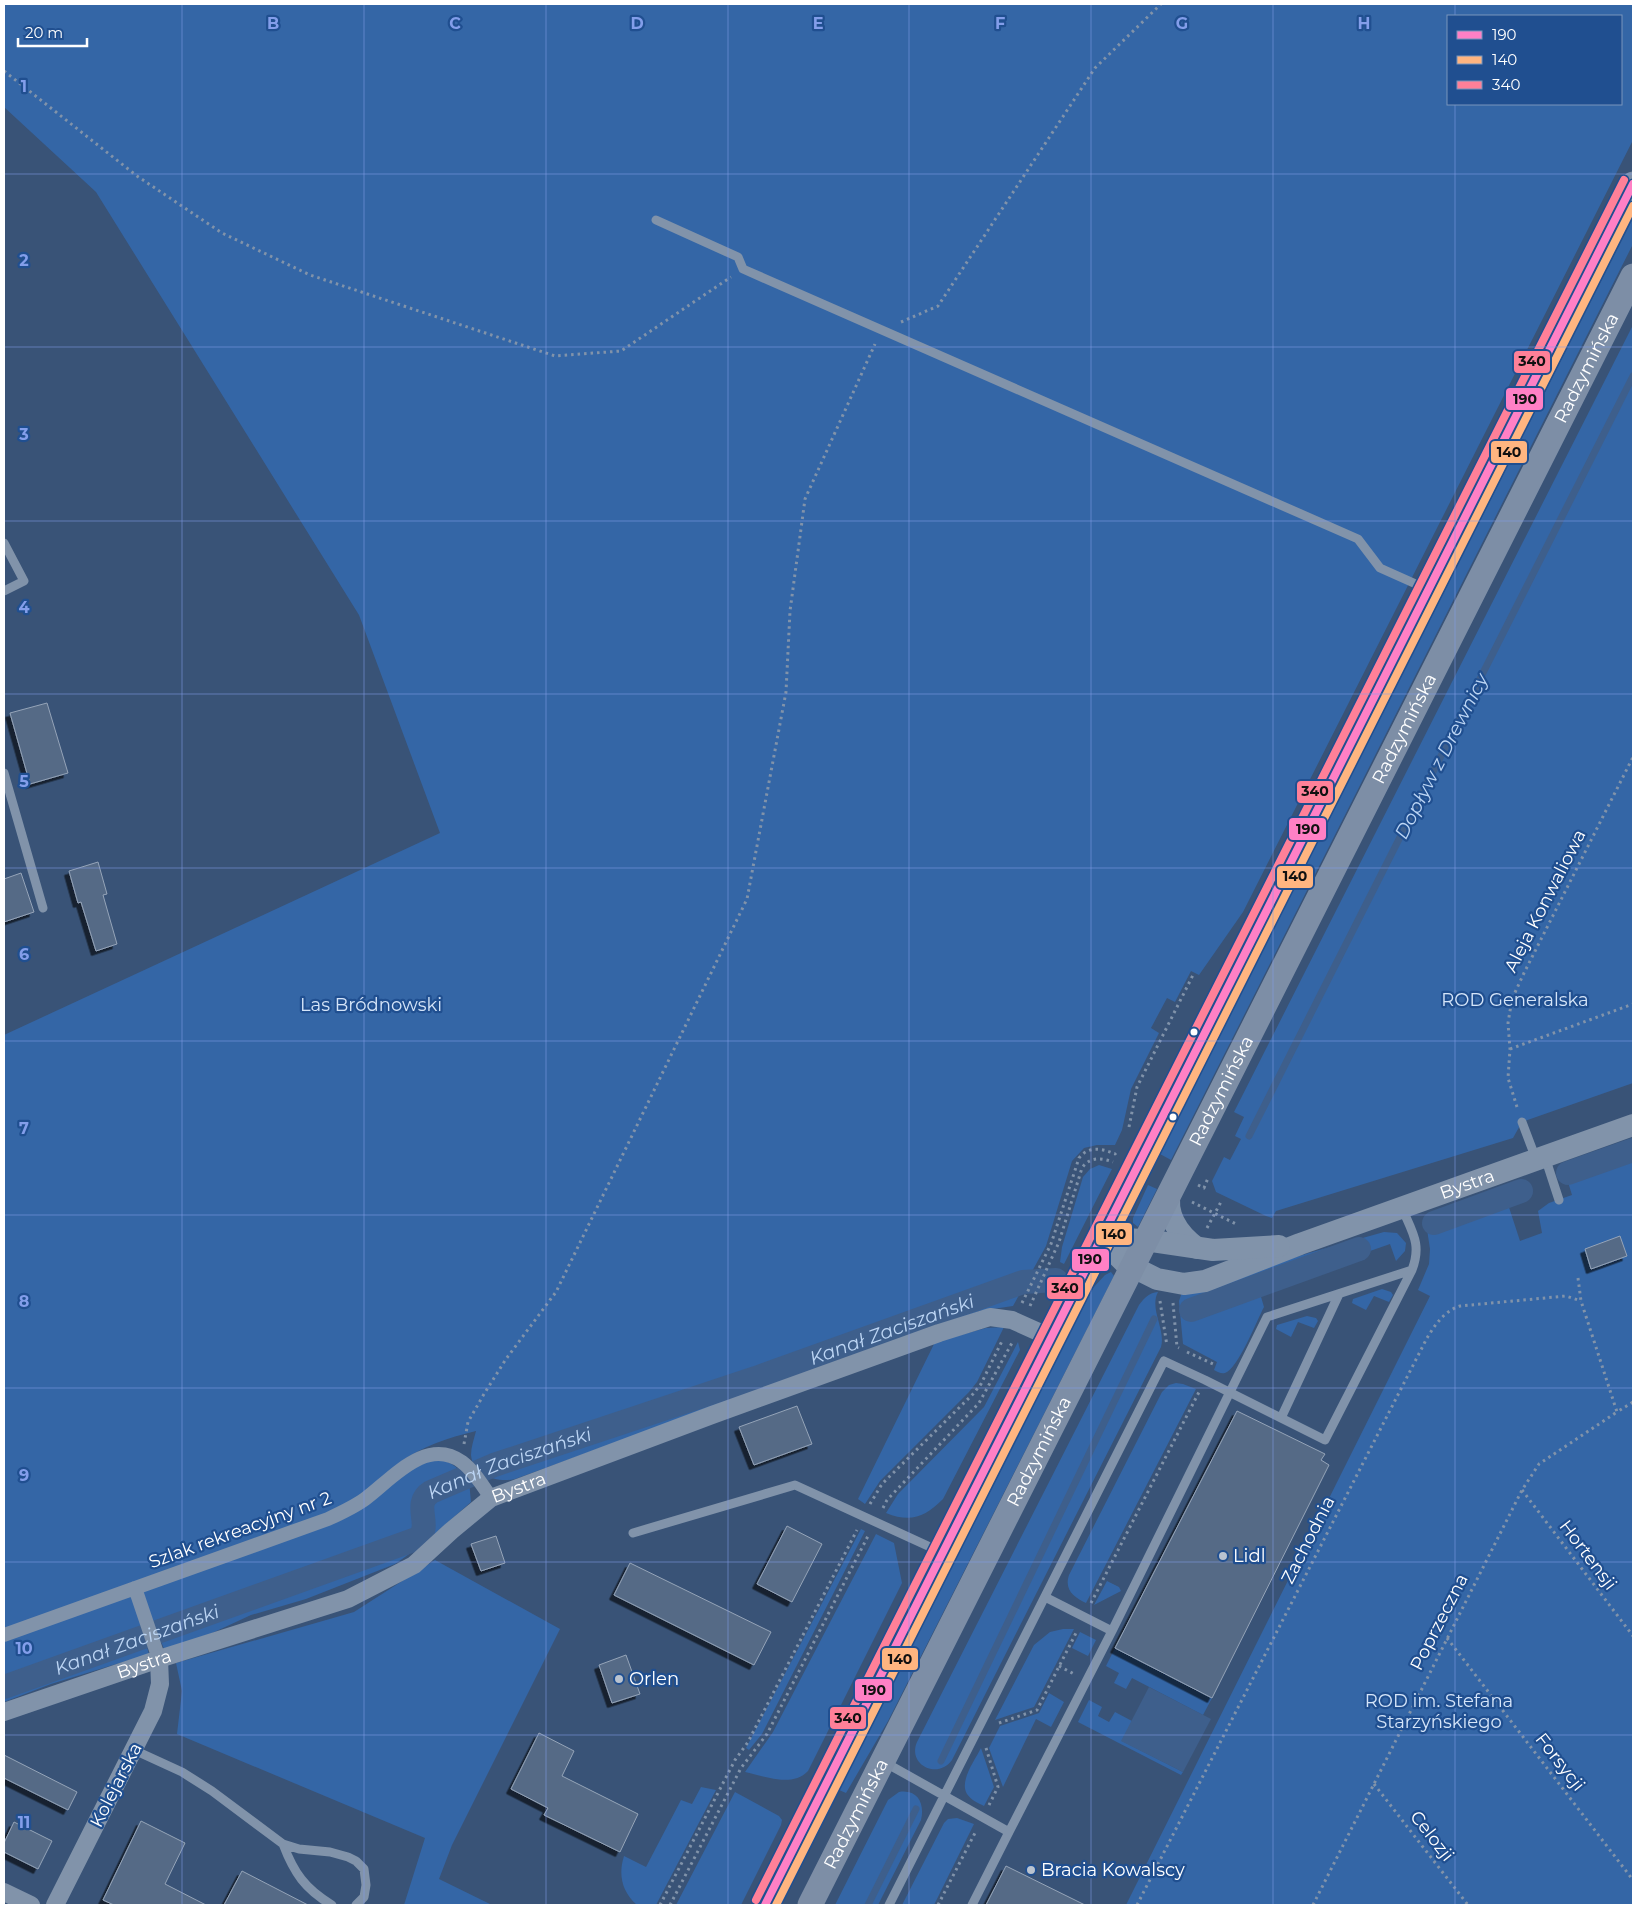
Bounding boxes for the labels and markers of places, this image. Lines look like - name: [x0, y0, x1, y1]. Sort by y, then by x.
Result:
- unlabelled marker: [1189, 1027, 1199, 1037]
- unlabelled marker: [1168, 1112, 1178, 1122]
- place label: Lidl: [1233, 1545, 1266, 1567]
- marker: Lidl: [1217, 1550, 1229, 1562]
- place label: Orlen: [629, 1668, 679, 1690]
- marker: Orlen: [613, 1673, 625, 1685]
- place label: Bracia Kowalscy: [1041, 1859, 1185, 1881]
- marker: Bracia Kowalscy: [1025, 1864, 1037, 1876]

